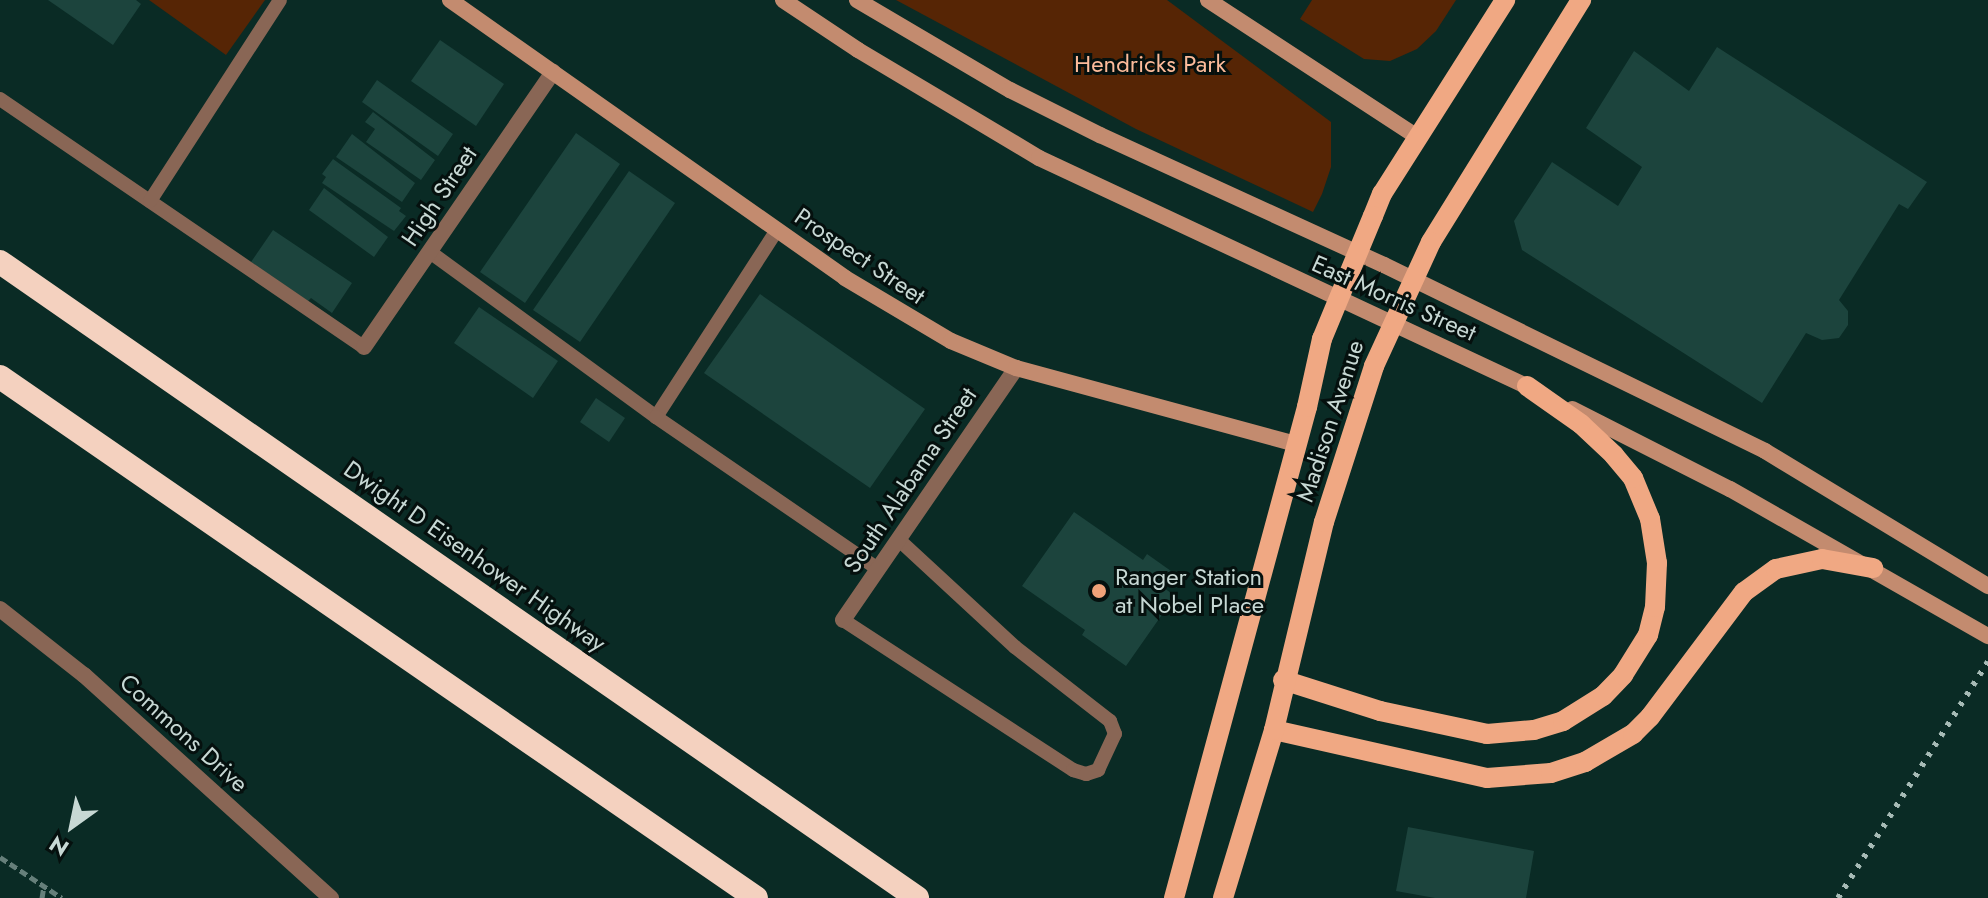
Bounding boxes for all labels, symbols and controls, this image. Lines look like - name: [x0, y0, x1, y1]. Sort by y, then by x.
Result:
- park label: Hendricks Park: [1074, 50, 1226, 78]
- street label: High Street: [395, 141, 483, 251]
- street label: Prospect Street: [789, 202, 931, 310]
- street label: East Morris Street: [1307, 249, 1481, 347]
- street label: Madison Avenue: [1290, 337, 1370, 505]
- street label: South Alabama Street: [837, 382, 983, 578]
- street label: Dwight D Eisenhower Highway: [339, 454, 611, 658]
- place label: Ranger Station at Nobel Place: [1115, 563, 1264, 619]
- marker: Ranger Station at Nobel Place: [1090, 582, 1108, 600]
- street label: Commons Drive: [114, 668, 254, 798]
- north arrow: [32, 786, 112, 866]
- text: N: [43, 828, 75, 864]

